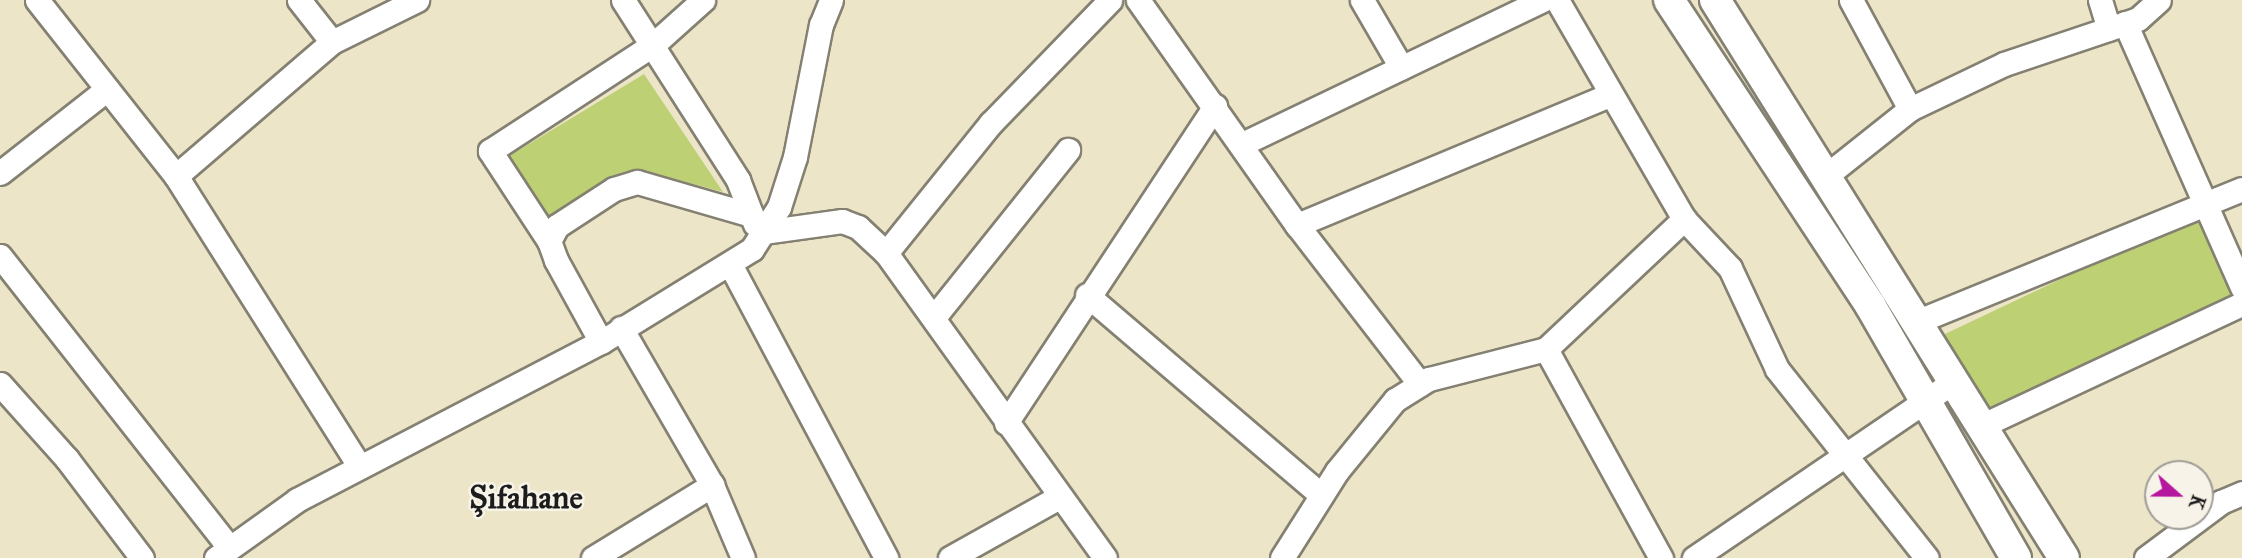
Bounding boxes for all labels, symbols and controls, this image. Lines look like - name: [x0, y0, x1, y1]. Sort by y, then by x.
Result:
- north arrow: [2144, 460, 2214, 530]
- district label: Şifahane: [469, 479, 583, 517]
- text: K: [2184, 492, 2210, 512]

